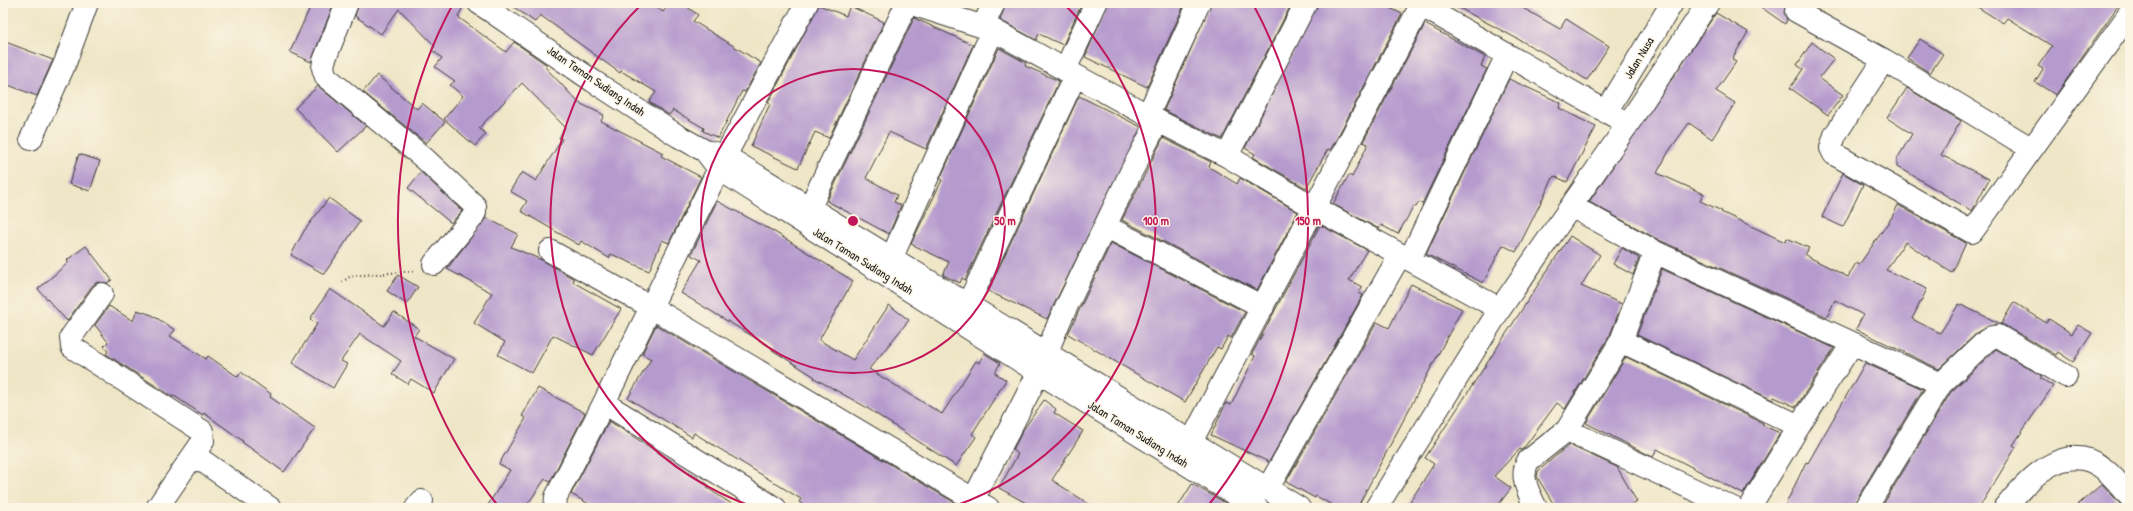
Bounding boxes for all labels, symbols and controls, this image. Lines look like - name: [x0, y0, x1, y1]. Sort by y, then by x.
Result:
- street label: Jalan Nusa: [1620, 34, 1658, 82]
- street label: Jalan Taman Sudiang Indah: [544, 41, 649, 120]
- text: 50 m: [994, 212, 1016, 229]
- text: 100 m: [1143, 212, 1169, 229]
- text: 150 m: [1295, 212, 1321, 229]
- centre of rings: [846, 214, 860, 228]
- street label: Jalan Taman Sudiang Indah: [810, 223, 917, 298]
- street label: Jalan Taman Sudiang Indah: [1085, 396, 1192, 471]

